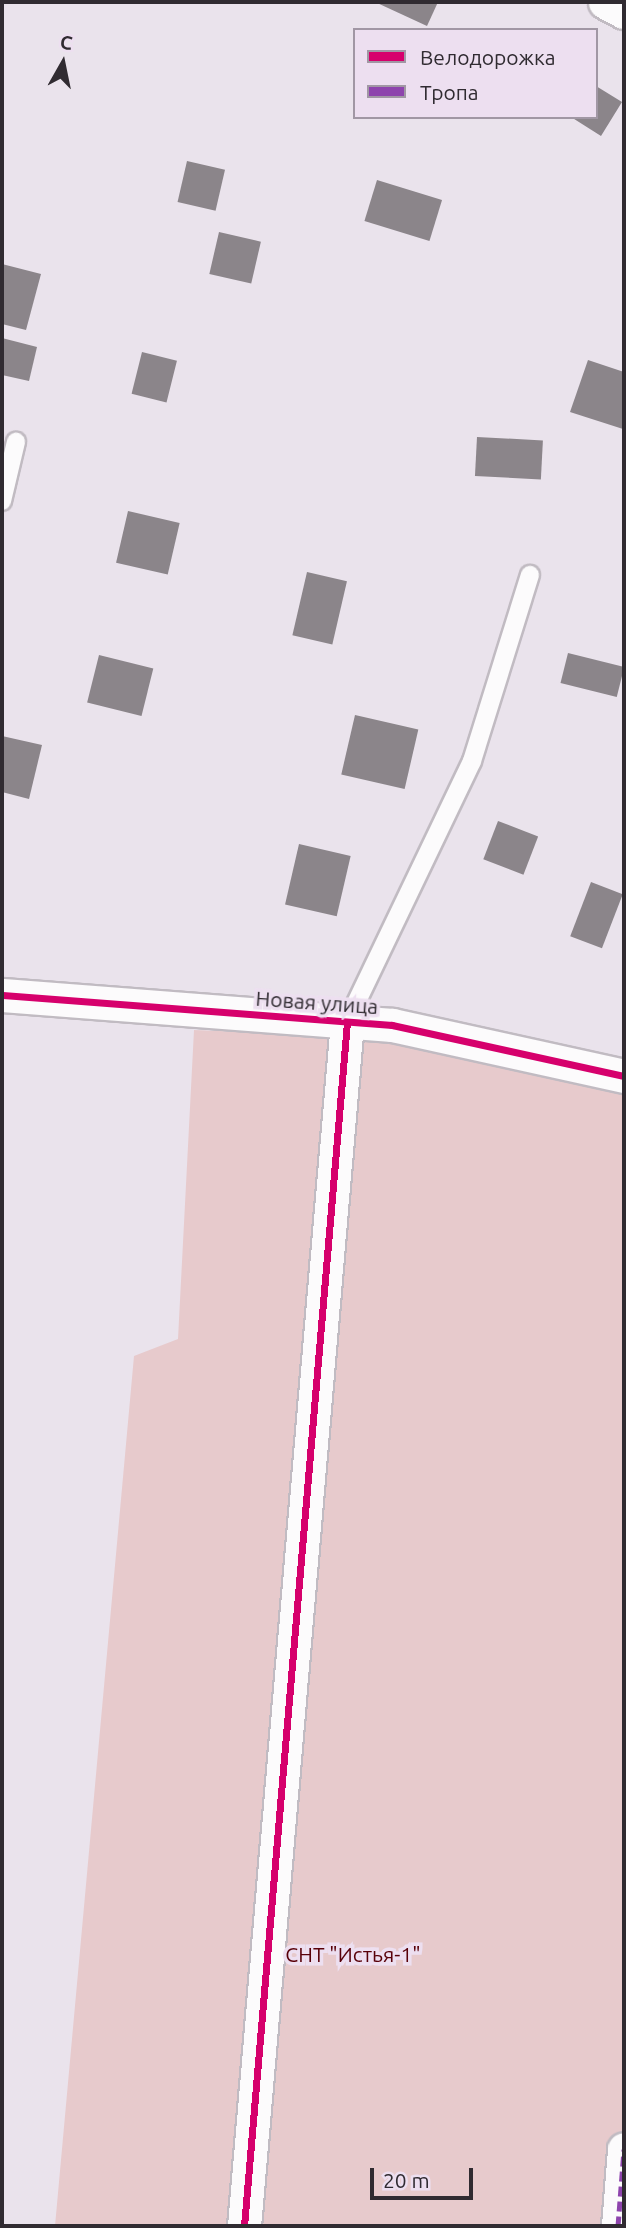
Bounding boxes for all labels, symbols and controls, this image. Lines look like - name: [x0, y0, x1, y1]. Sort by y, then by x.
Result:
- north arrow: [28, 28, 98, 98]
- legend: [353, 28, 598, 119]
- text: С: [59, 30, 74, 54]
- text: Велодорожка: [420, 45, 556, 69]
- text: Тропа: [420, 80, 479, 104]
- street label: Новая улица: [255, 985, 379, 1019]
- park label: СНТ "Истья-1": [285, 1941, 421, 1967]
- scale bar: [374, 2154, 477, 2198]
- text: 20 m: [383, 2168, 430, 2192]

